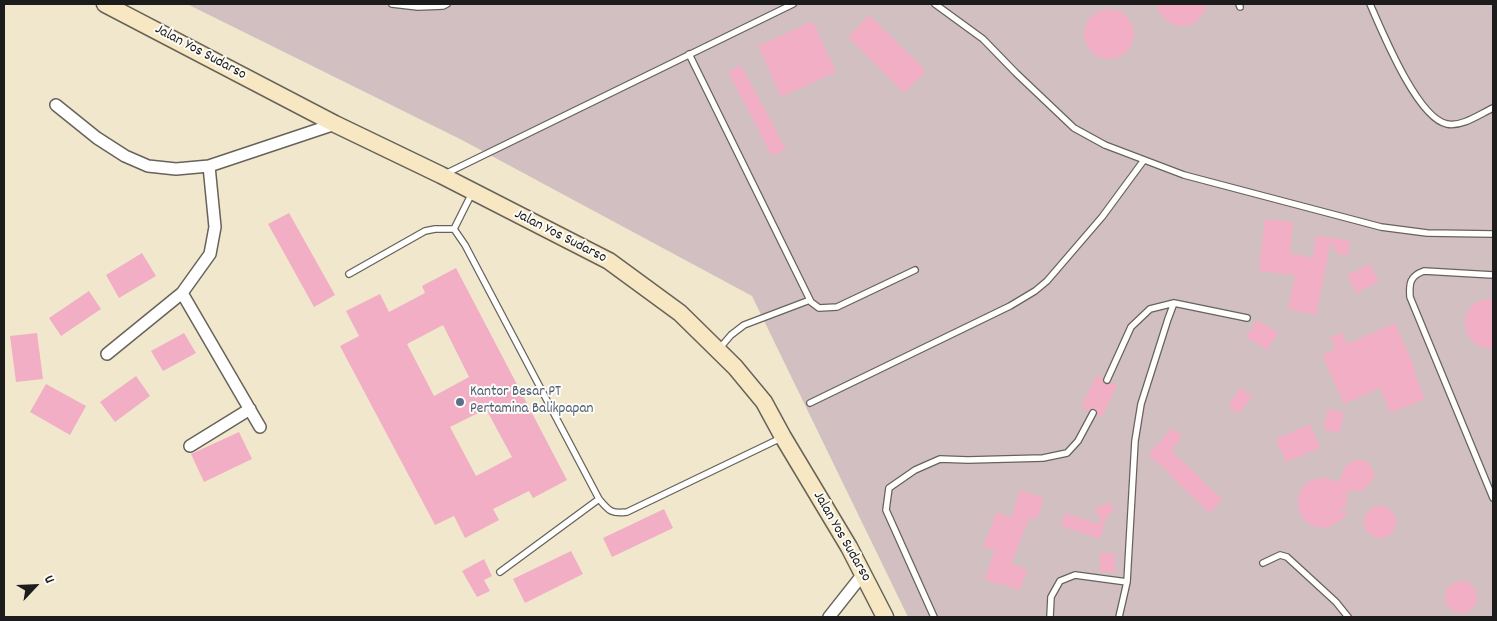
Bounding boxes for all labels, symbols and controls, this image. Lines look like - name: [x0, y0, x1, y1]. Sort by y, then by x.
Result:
- street label: Jalan Yos Sudarso: [151, 21, 249, 85]
- street label: Jalan Yos Sudarso: [511, 206, 609, 268]
- place label: Kantor Besar PT Pertamina Balikpapan: [470, 384, 593, 419]
- marker: Kantor Besar PT Pertamina Balikpapan: [454, 396, 466, 408]
- street label: Jalan Yos Sudarso: [808, 489, 874, 585]
- north arrow: [10, 561, 60, 611]
- text: U: [38, 572, 59, 587]

